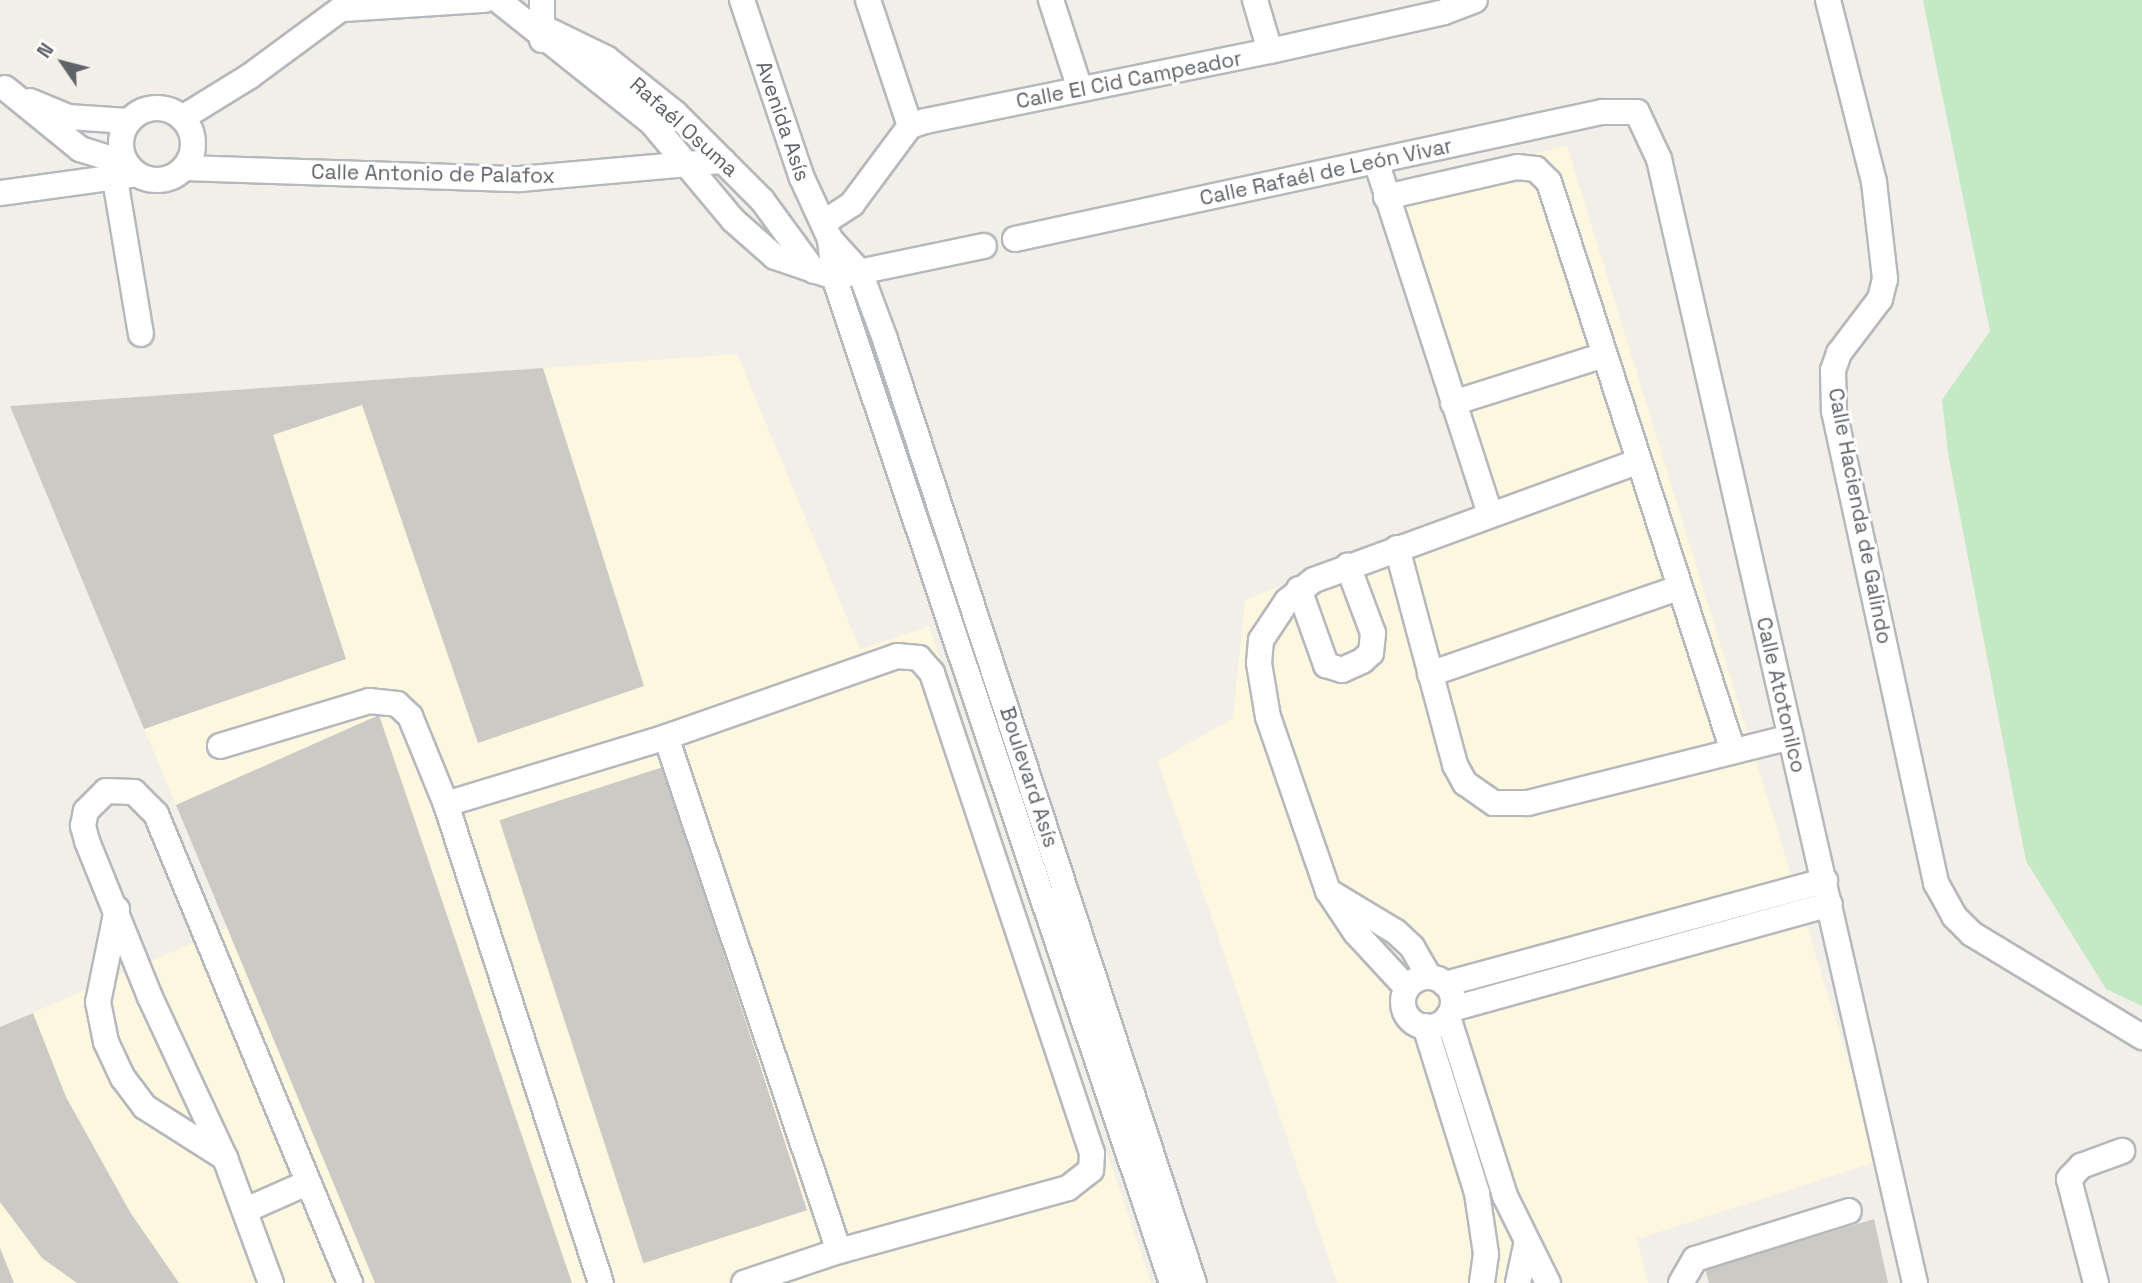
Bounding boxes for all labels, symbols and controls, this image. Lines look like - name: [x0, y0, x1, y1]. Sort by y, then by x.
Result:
- north arrow: [28, 28, 98, 98]
- text: N: [31, 38, 59, 63]
- street label: Calle El Cid Campeador: [1014, 46, 1244, 114]
- street label: Avenida Asís: [751, 57, 815, 185]
- street label: Rafaél Osuma: [625, 72, 743, 182]
- street label: Calle Rafaél de León Vivar: [1197, 133, 1455, 211]
- street label: Calle Antonio de Palafox: [311, 159, 555, 189]
- street label: Calle Hacienda de Galindo: [1823, 386, 1897, 646]
- street label: Calle Atotonilco: [1751, 615, 1811, 775]
- street label: Boulevard Asís: [994, 703, 1064, 851]

